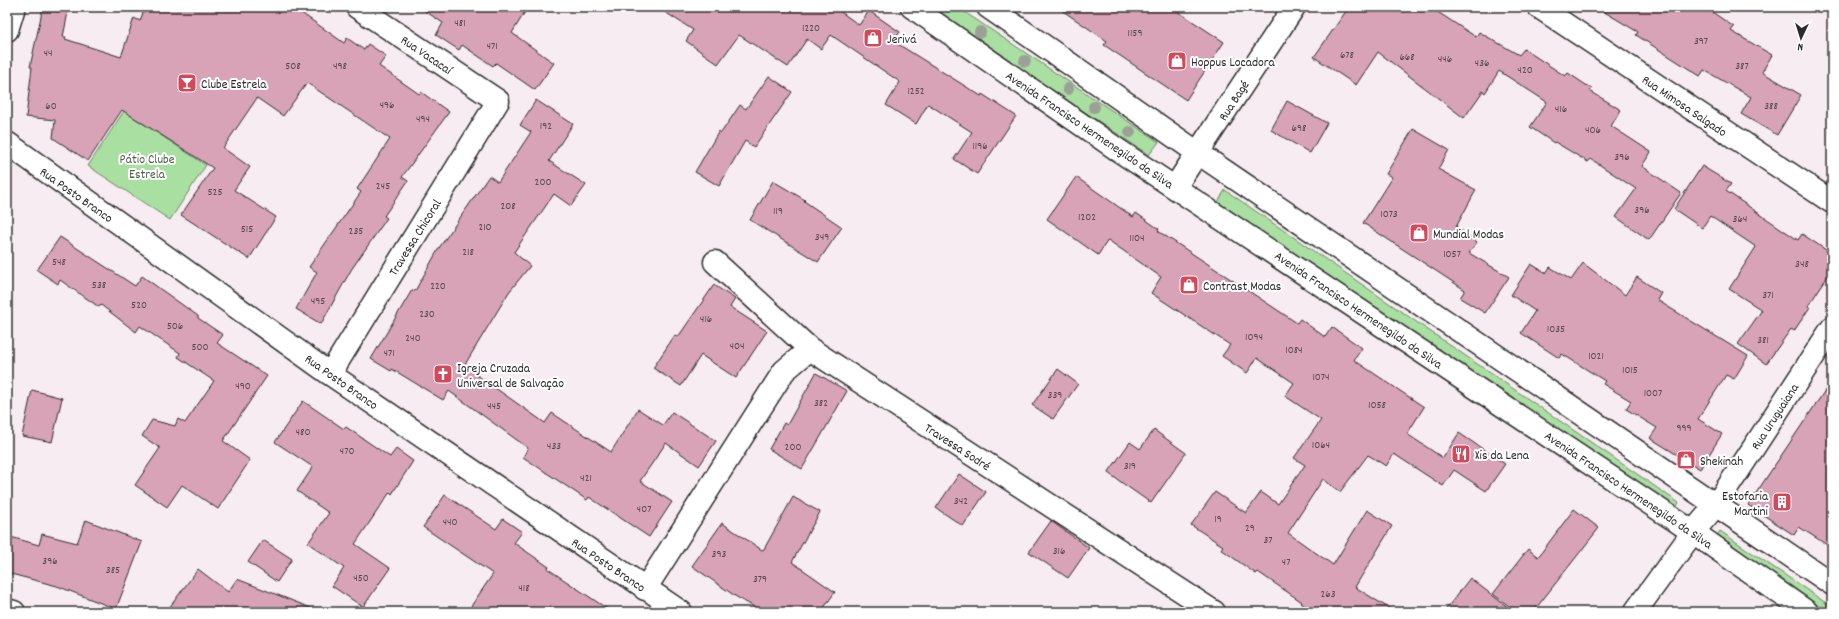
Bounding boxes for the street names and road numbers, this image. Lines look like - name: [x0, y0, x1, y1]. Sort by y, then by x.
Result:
- street label: Rua Vacacaí: [396, 32, 456, 81]
- street label: Avenida Francisco Hermenegildo da Silva: [1001, 68, 1177, 195]
- street label: Rua Mimosa Salgado: [1637, 72, 1730, 143]
- street label: Rua Bagé: [1215, 77, 1255, 125]
- street label: Rua Posto Branco: [35, 164, 116, 229]
- street label: Travessa Chicoral: [385, 196, 447, 280]
- street label: Avenida Francisco Hermenegildo da Silva: [1270, 248, 1446, 375]
- street label: Rua Posto Branco: [300, 351, 381, 416]
- street label: Rua Uruguaiana: [1748, 380, 1805, 454]
- street label: Travessa Sodré: [920, 420, 994, 477]
- street label: Avenida Francisco Hermenegildo da Silva: [1540, 428, 1716, 555]
- street label: Rua Posto Branco: [567, 534, 649, 598]

